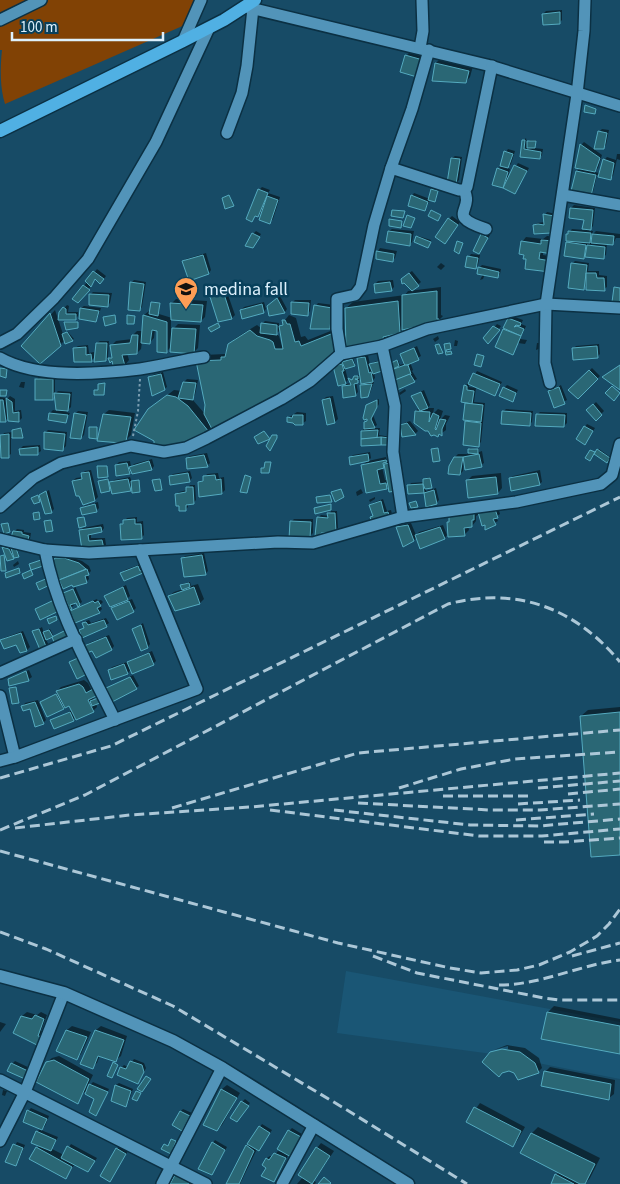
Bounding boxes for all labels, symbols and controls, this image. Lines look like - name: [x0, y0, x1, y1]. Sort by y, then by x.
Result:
- scale bar: [12, 10, 164, 42]
- text: 100 m: [20, 17, 58, 38]
- school or university icon: medina fall: [173, 276, 199, 310]
- place label: medina fall: [204, 277, 288, 302]

